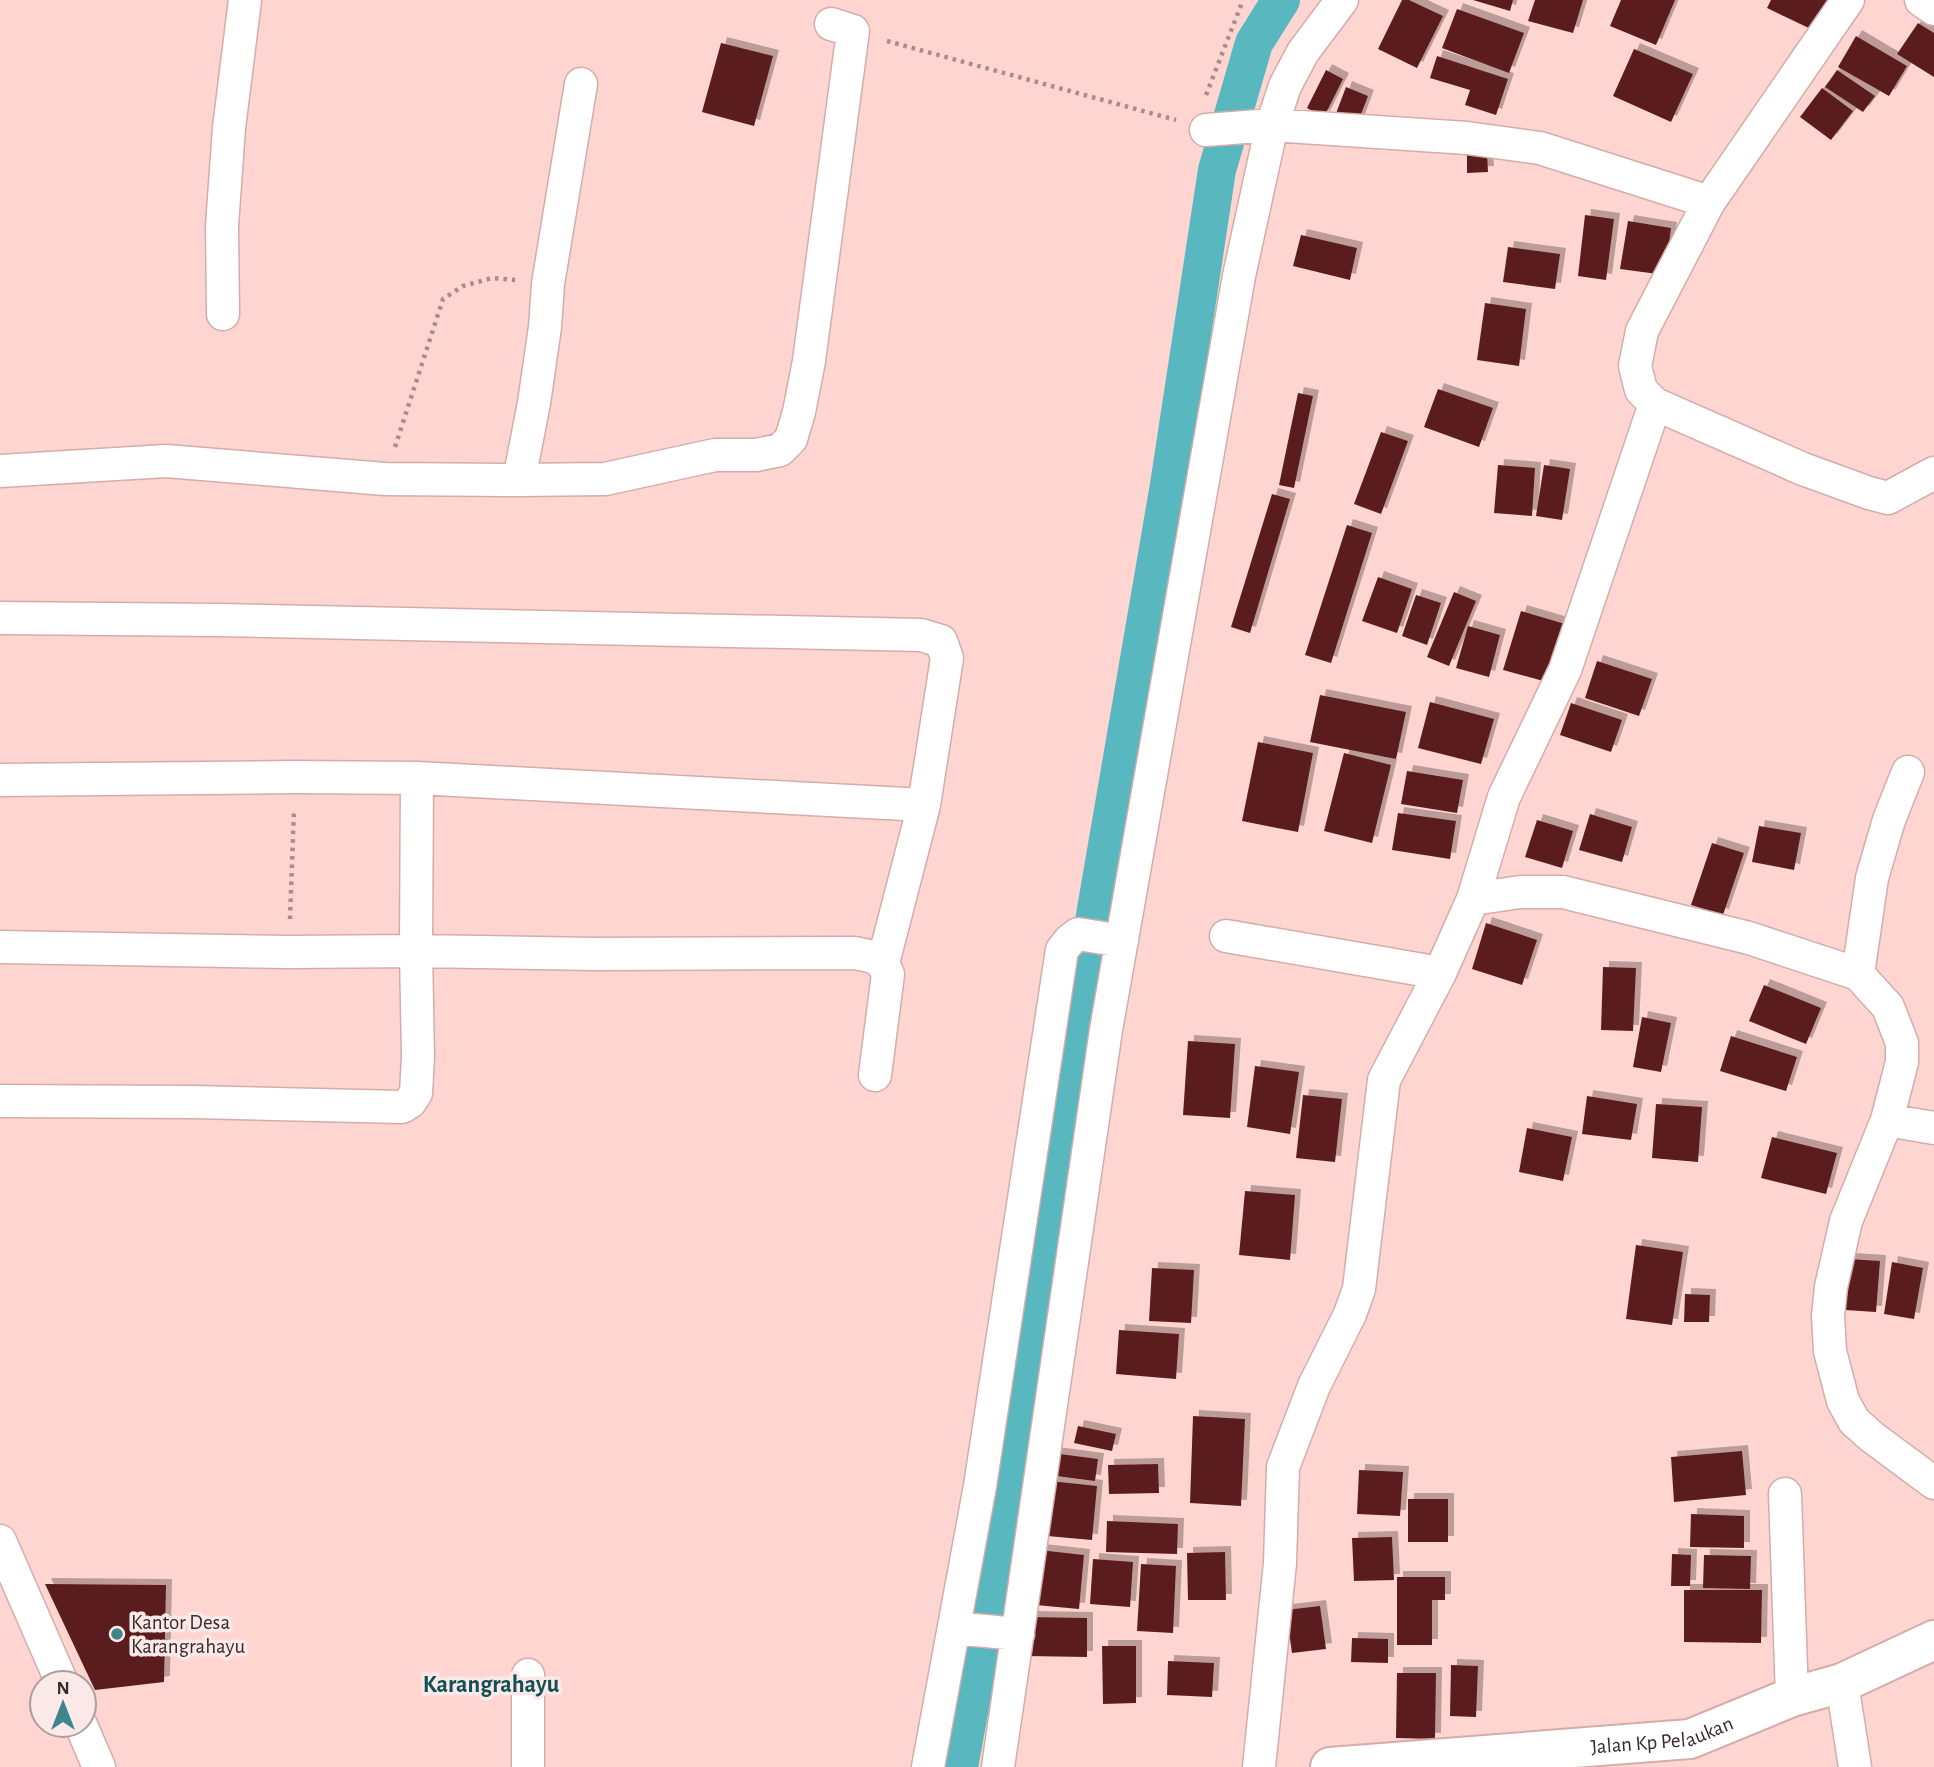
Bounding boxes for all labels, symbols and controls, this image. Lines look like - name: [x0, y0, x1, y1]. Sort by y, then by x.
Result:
- place label: Kantor Desa Karangrahayu: [131, 1612, 245, 1657]
- marker: Kantor Desa Karangrahayu: [109, 1626, 125, 1642]
- north arrow: [28, 1669, 98, 1739]
- district label: Karangrahayu: [423, 1673, 560, 1697]
- text: N: [56, 1679, 70, 1698]
- street label: Jalan Kp Pelaukan: [1590, 1712, 1736, 1757]

